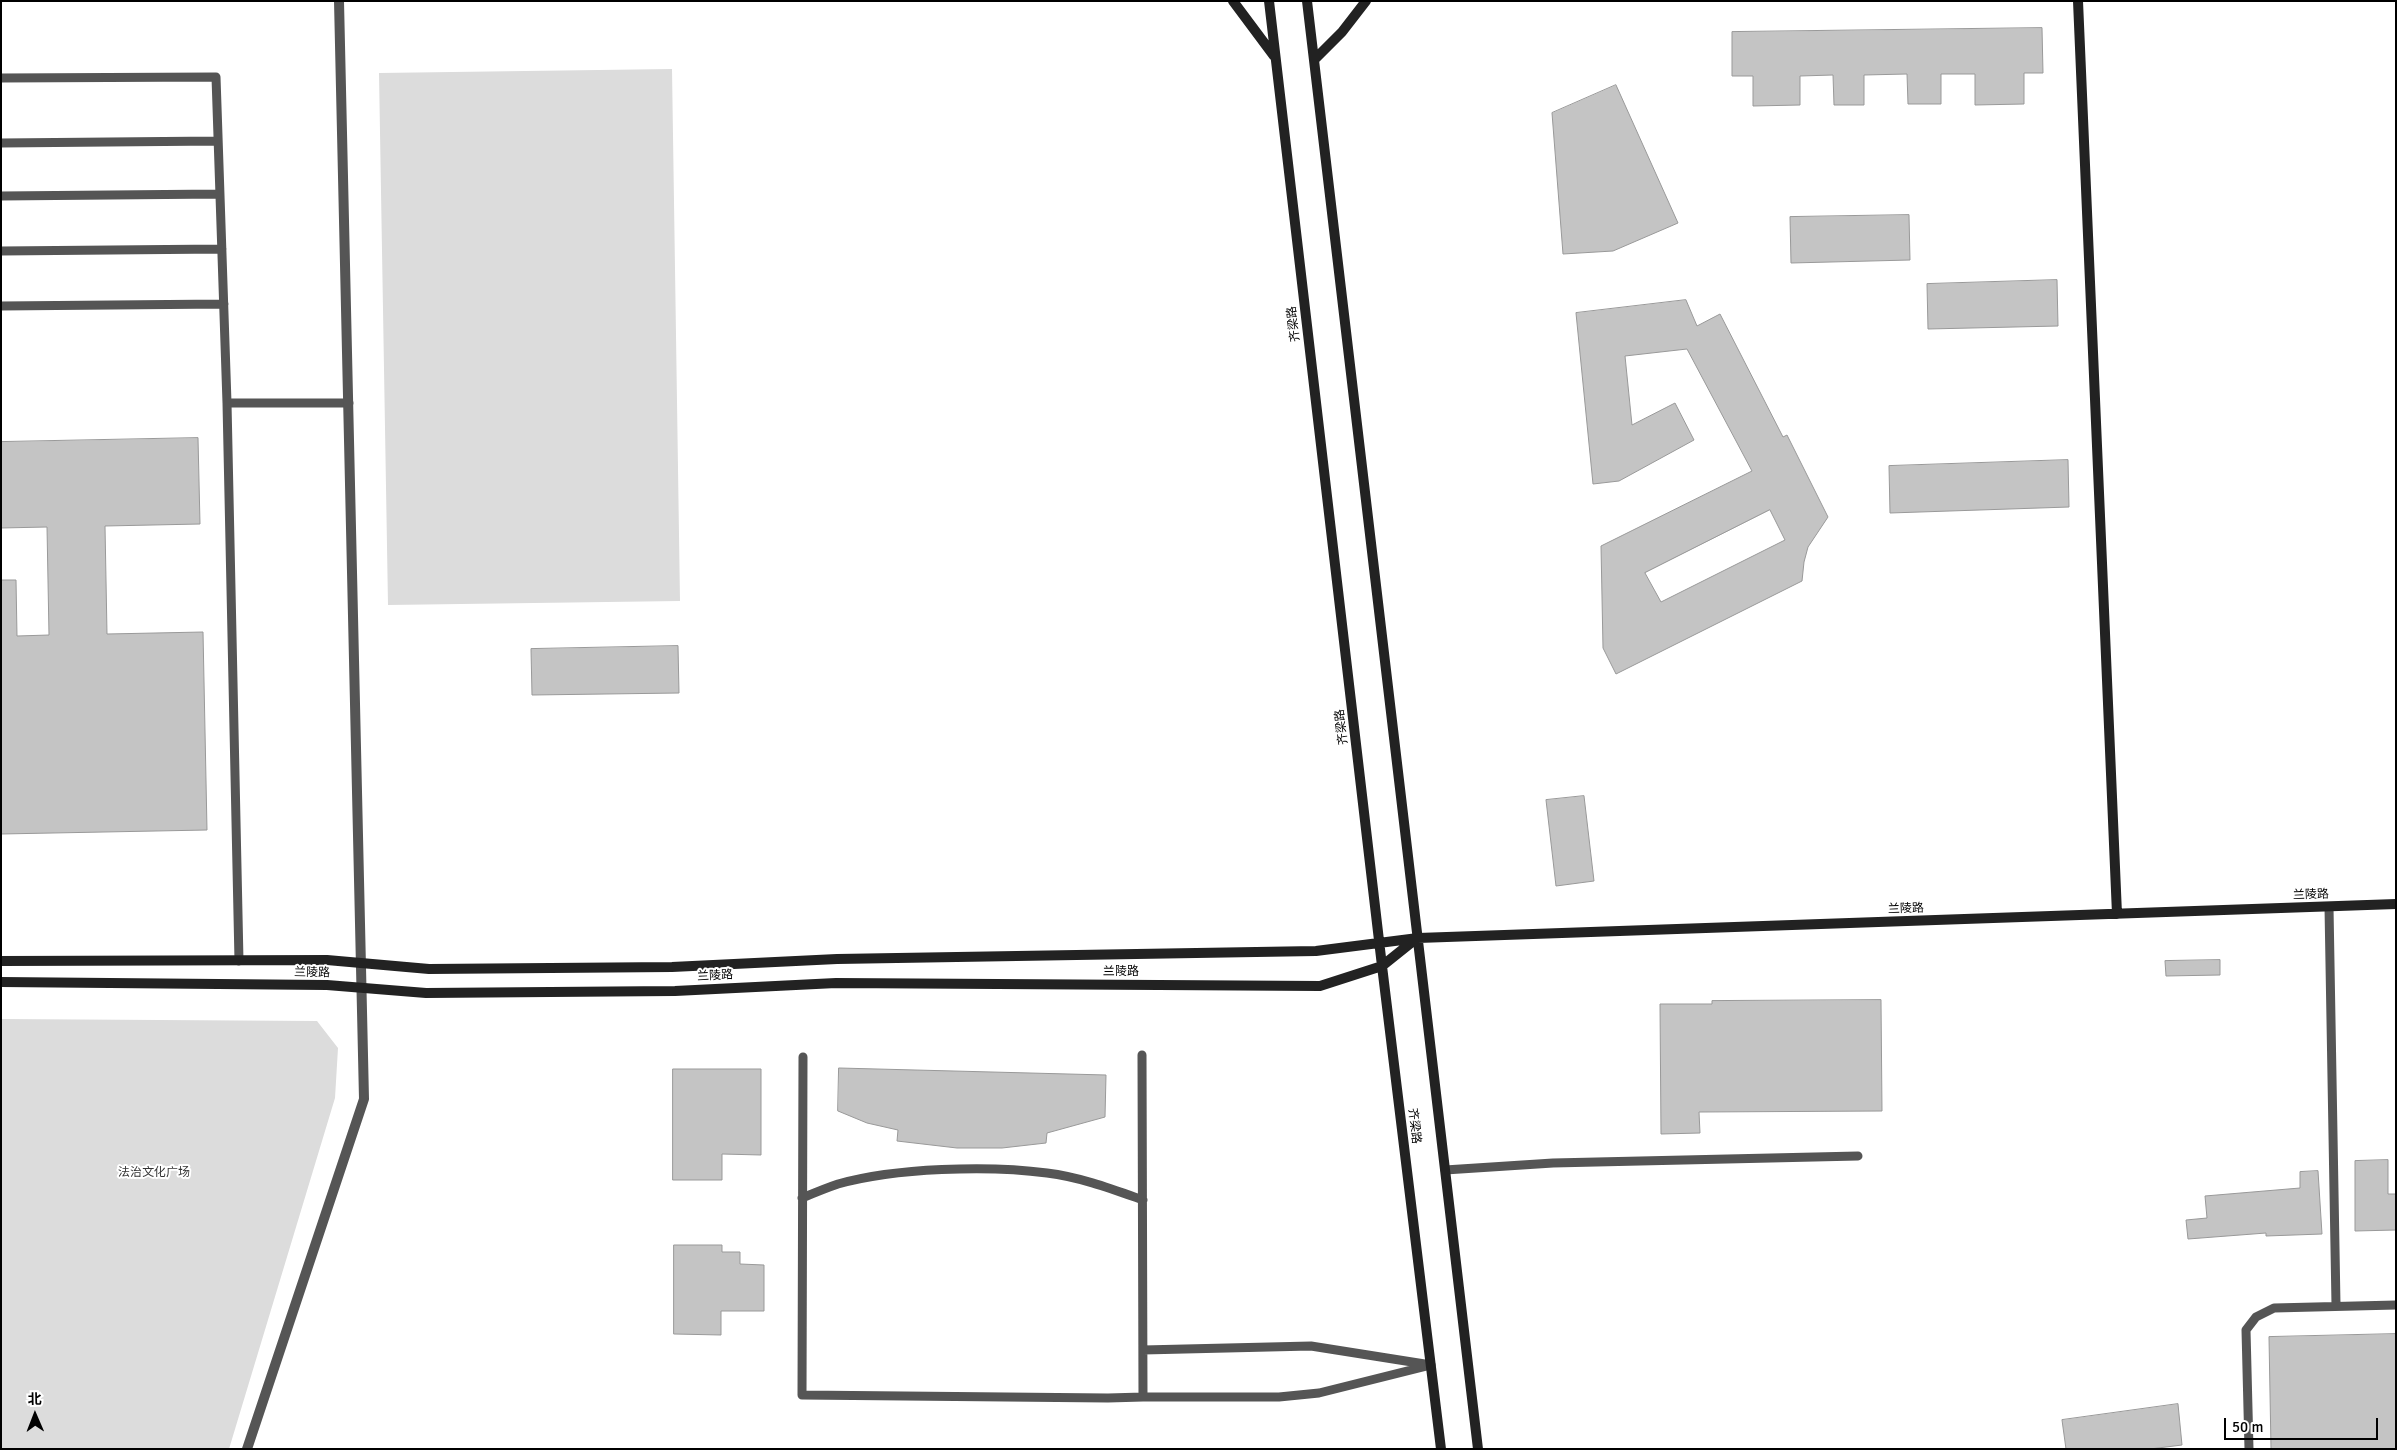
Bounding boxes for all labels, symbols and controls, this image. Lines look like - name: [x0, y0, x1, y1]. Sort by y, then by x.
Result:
- street label: 齐梁路: [1285, 305, 1303, 343]
- street label: 齐梁路: [1333, 708, 1351, 746]
- street label: 兰陵路: [2293, 887, 2329, 903]
- street label: 兰陵路: [1888, 901, 1924, 917]
- street label: 兰陵路: [294, 965, 330, 981]
- street label: 兰陵路: [1103, 965, 1139, 979]
- street label: 兰陵路: [697, 968, 733, 984]
- street label: 齐梁路: [1405, 1107, 1423, 1145]
- park label: 法治文化广场: [118, 1166, 190, 1180]
- north arrow: [10, 1390, 60, 1440]
- text: 北: [28, 1391, 42, 1408]
- scale bar: [2227, 1408, 2381, 1440]
- text: 50 m: [2232, 1418, 2263, 1436]

